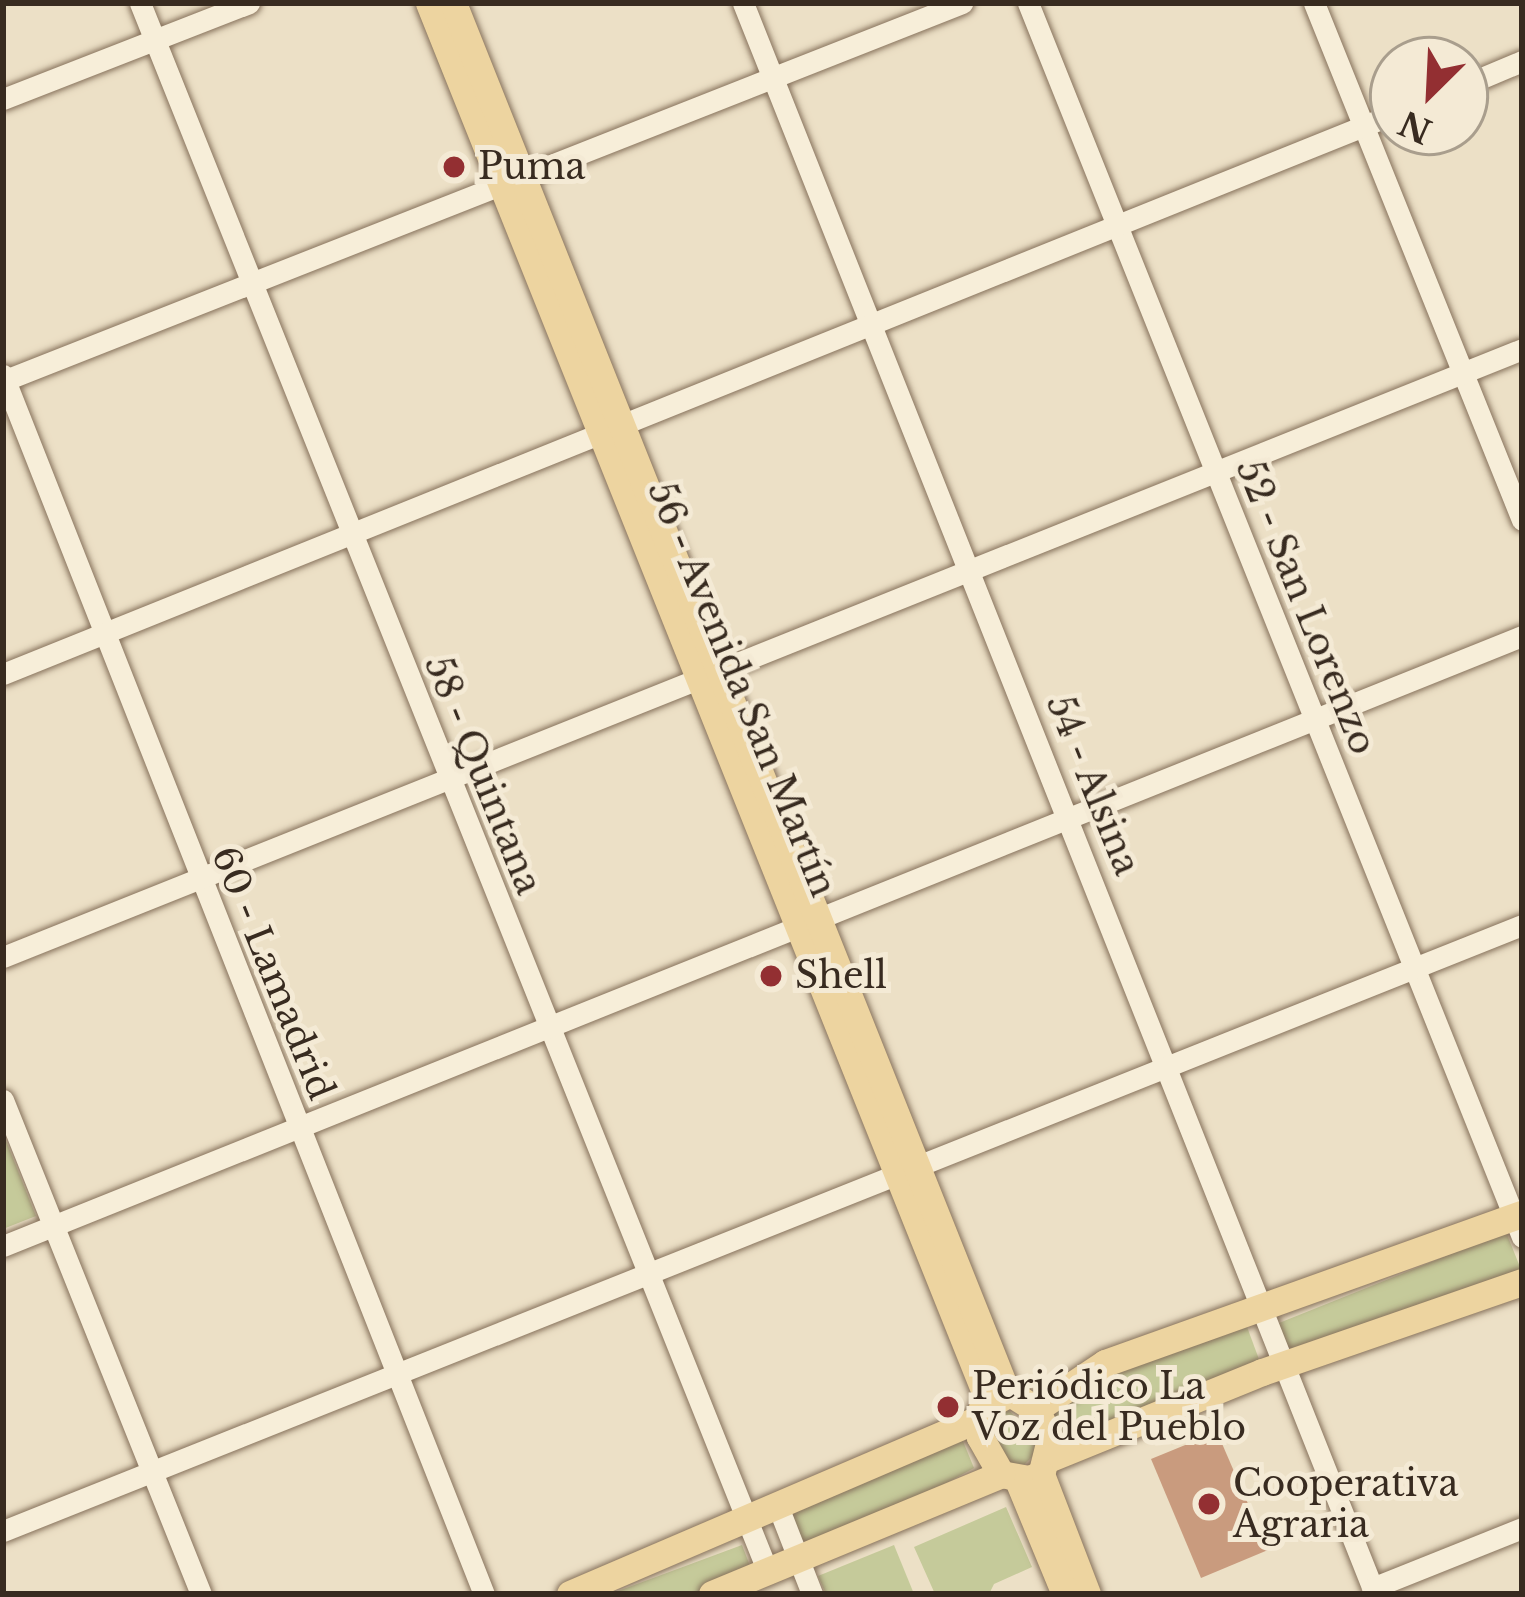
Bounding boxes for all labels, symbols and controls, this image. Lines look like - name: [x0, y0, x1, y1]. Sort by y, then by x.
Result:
- north arrow: [1369, 36, 1489, 156]
- text: N: [1393, 102, 1438, 152]
- place label: Puma: [478, 145, 585, 189]
- marker: Puma: [441, 154, 467, 180]
- street label: 52 - San Lorenzo: [1227, 453, 1385, 761]
- street label: 56 - Avenida San Martín: [639, 474, 845, 904]
- street label: 58 - Quintana: [416, 650, 550, 900]
- street label: 54 - Alsina: [1037, 688, 1149, 882]
- street label: 60 - Lamadrid: [203, 840, 343, 1106]
- place label: Shell: [795, 954, 887, 998]
- marker: Shell: [758, 963, 784, 989]
- place label: Periódico La Voz del Pueblo: [972, 1364, 1246, 1449]
- marker: Periódico La Voz del Pueblo: [935, 1394, 961, 1420]
- place label: Cooperativa Agraria: [1233, 1461, 1458, 1546]
- marker: Cooperativa Agraria: [1196, 1491, 1222, 1517]

